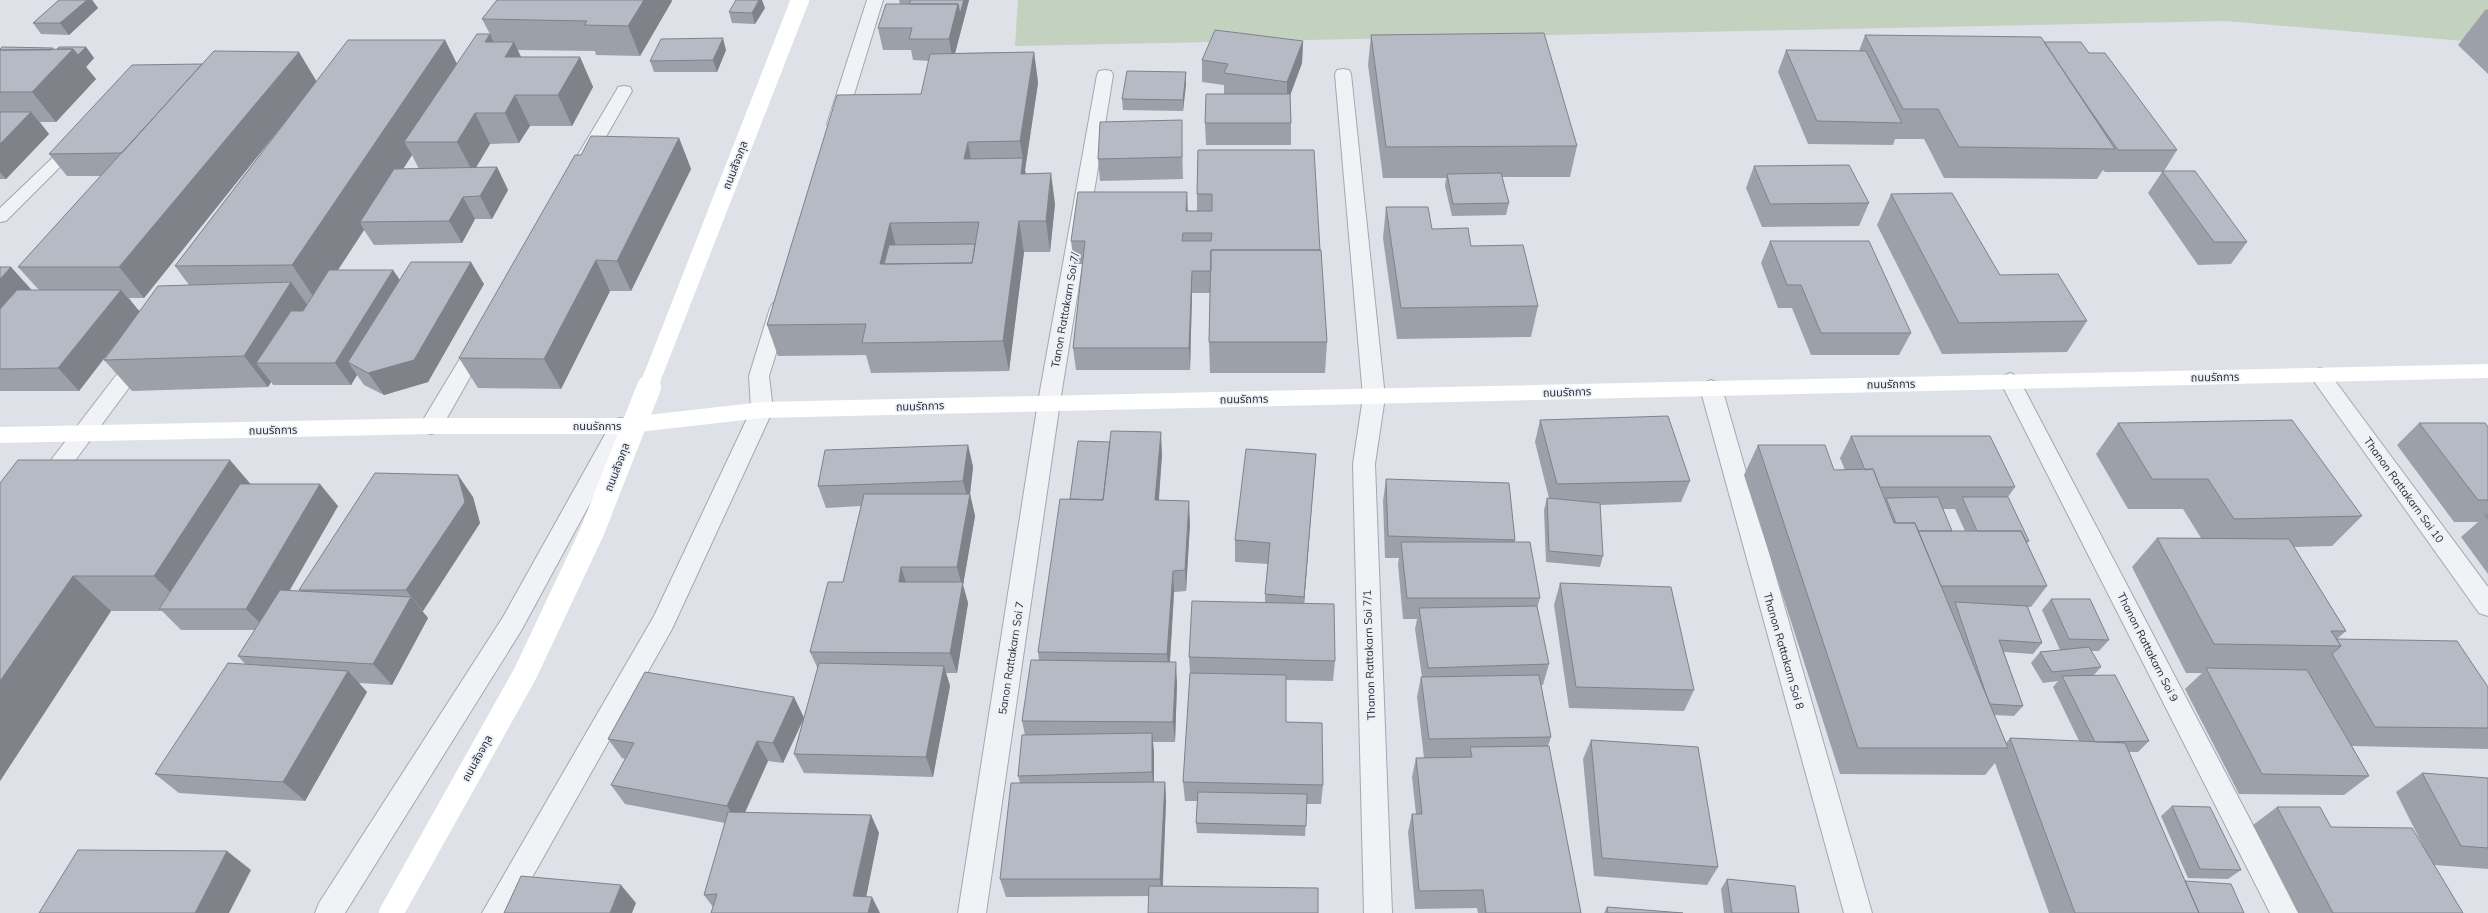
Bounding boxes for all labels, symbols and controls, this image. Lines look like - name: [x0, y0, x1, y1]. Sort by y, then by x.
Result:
- street label: ถนนสัจจกุล: [719, 139, 751, 191]
- street label: Tanon Rattakarn Soi 7/: [1048, 250, 1082, 369]
- street label: ถนนรัถการ: [2191, 370, 2239, 384]
- street label: ถนนรัถการ: [1867, 377, 1915, 391]
- street label: ถนนรัถการ: [1542, 384, 1592, 400]
- street label: ถนนรัถการ: [1220, 392, 1268, 406]
- street label: ถนนรัถการ: [895, 398, 945, 414]
- street label: ถนนรัถการ: [573, 419, 621, 433]
- street label: ถนนรัถการ: [249, 423, 297, 437]
- street label: Thanon Rattakarn Soi 10: [2361, 434, 2447, 546]
- street label: ถนนสัจจกุล: [601, 441, 633, 493]
- street label: Thanon Rattakarn Soi 7/1: [1360, 590, 1378, 720]
- street label: Thanon Rattakarn Soi 9: [2114, 590, 2182, 704]
- street label: Thanon Rattakarn Soi 8: [1761, 591, 1807, 711]
- street label: 5anon Rattakarn Soi 7: [995, 600, 1027, 716]
- street label: ถนนสัจจกุล: [459, 732, 495, 784]

